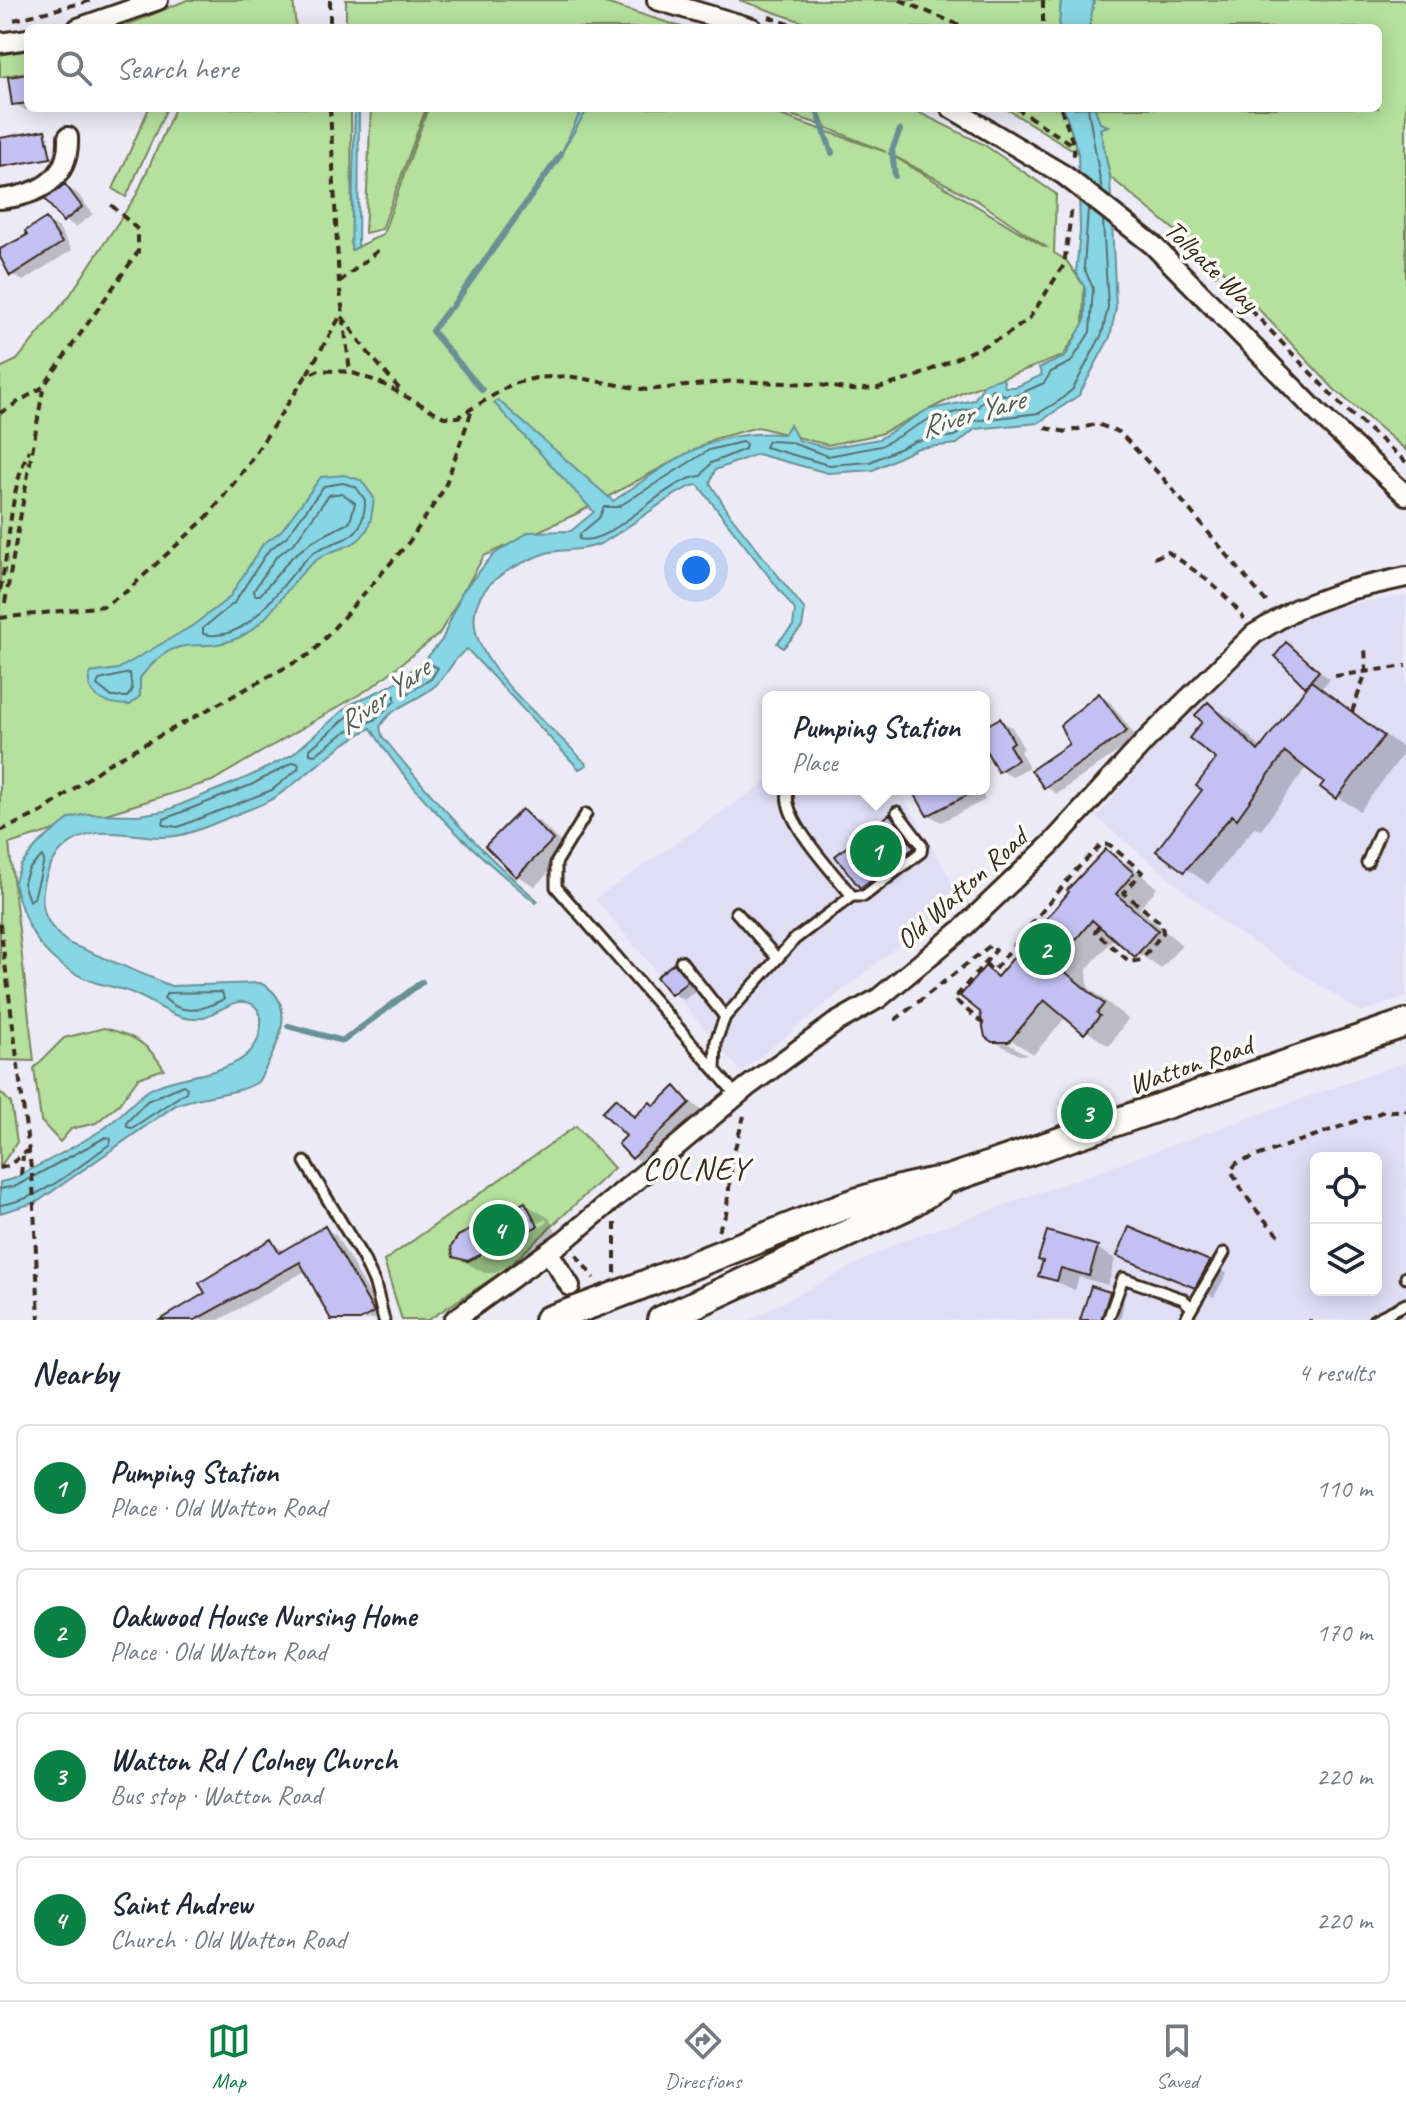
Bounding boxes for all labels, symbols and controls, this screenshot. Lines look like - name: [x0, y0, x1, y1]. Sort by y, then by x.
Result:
- search box: [24, 24, 1382, 112]
- icon: search: [52, 46, 96, 90]
- text: Search here: [116, 49, 238, 87]
- street label: Tollgate Way: [1157, 212, 1268, 321]
- water label: River Yare: [916, 379, 1032, 446]
- your location: [676, 550, 716, 590]
- water label: River Yare: [329, 647, 440, 743]
- popup: [762, 691, 990, 795]
- text: Pumping Station: [792, 708, 960, 746]
- text: Place: [792, 746, 838, 779]
- street label: Old Watton Road: [888, 817, 1037, 957]
- pin: 1: [850, 821, 902, 881]
- pin: 2: [1019, 919, 1071, 979]
- street label: Watton Road: [1124, 1026, 1260, 1102]
- pin: 3: [1061, 1083, 1113, 1143]
- district label: COLNEY: [642, 1148, 753, 1189]
- map controls: [1310, 1152, 1382, 1296]
- button: locate: [1310, 1152, 1382, 1224]
- pin: 4: [473, 1200, 525, 1260]
- button: layers: [1310, 1224, 1382, 1296]
- text: Nearby: [32, 1351, 118, 1394]
- text: 4 results: [1298, 1356, 1374, 1389]
- text: Pumping Station: [110, 1453, 278, 1491]
- text: 1: [54, 1472, 66, 1505]
- text: 110 m: [1316, 1472, 1372, 1505]
- text: Place · Old Watton Road: [110, 1491, 326, 1524]
- text: Oakwood House Nursing Home: [110, 1597, 416, 1635]
- text: 2: [54, 1616, 66, 1649]
- text: 170 m: [1316, 1616, 1372, 1649]
- text: Place · Old Watton Road: [110, 1635, 326, 1668]
- text: Watton Rd / Colney Church: [110, 1741, 397, 1779]
- text: 3: [54, 1760, 66, 1793]
- text: 220 m: [1316, 1760, 1372, 1793]
- text: Bus stop · Watton Road: [110, 1779, 321, 1812]
- text: Saint Andrew: [110, 1885, 252, 1923]
- text: 4: [54, 1904, 66, 1937]
- text: 220 m: [1316, 1904, 1372, 1937]
- text: Church · Old Watton Road: [110, 1923, 346, 1956]
- tab: Map: [207, 2019, 251, 2095]
- tab: Directions: [665, 2019, 741, 2095]
- tab: Saved: [1155, 2019, 1199, 2095]

